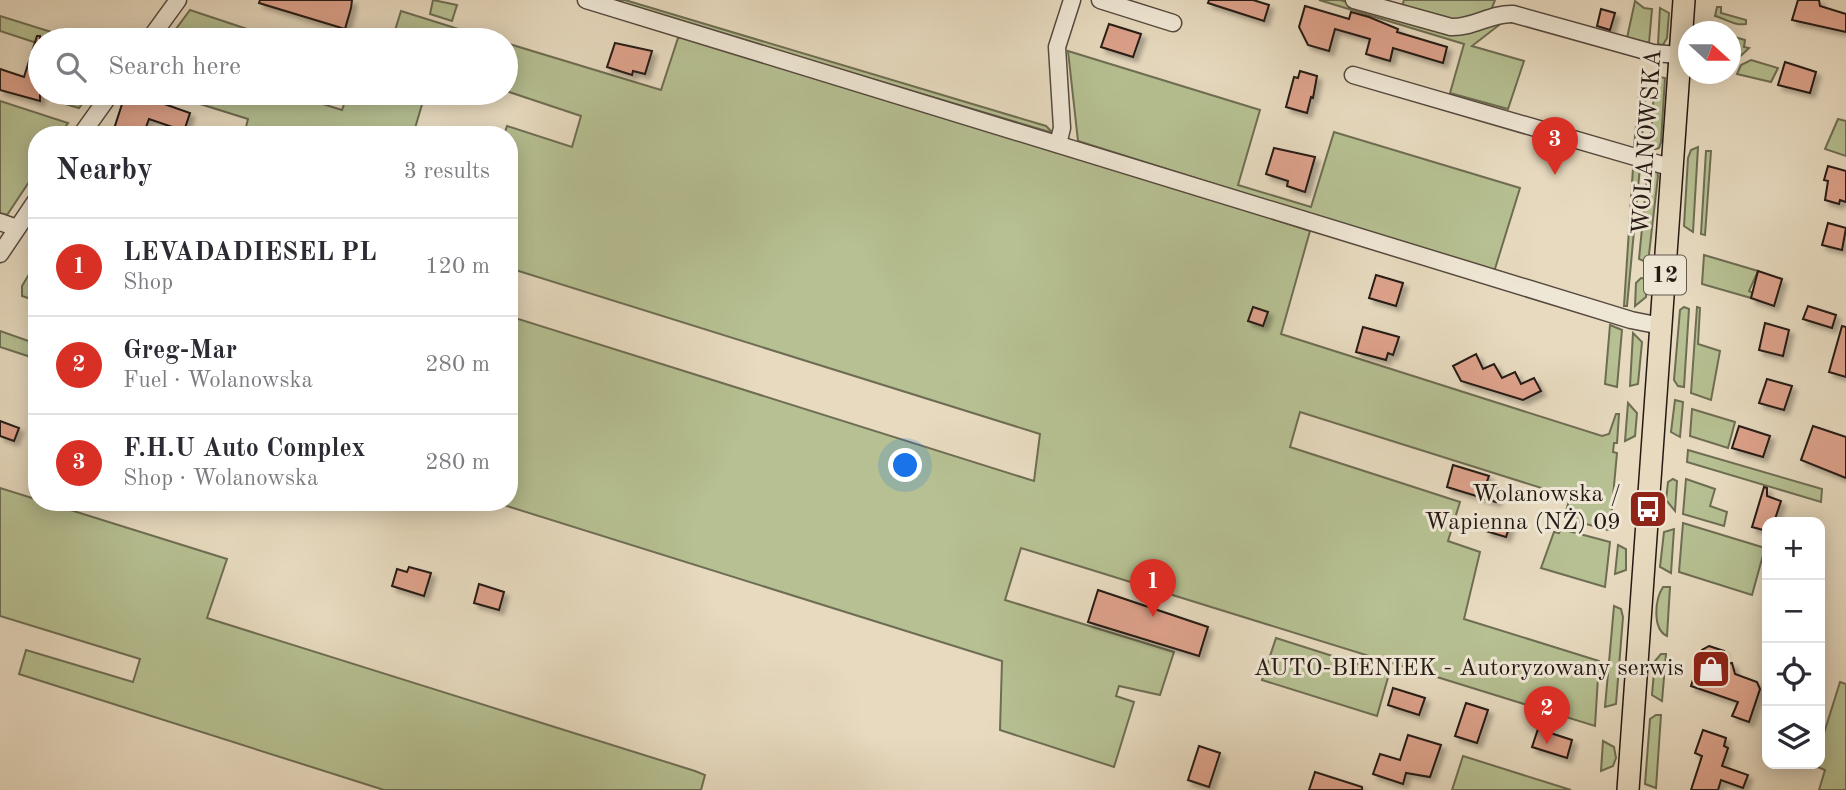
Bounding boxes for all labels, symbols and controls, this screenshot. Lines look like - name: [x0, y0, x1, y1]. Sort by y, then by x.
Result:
- north arrow: [1678, 21, 1741, 84]
- search box: [28, 28, 518, 105]
- icon: search: [52, 48, 90, 86]
- street label: WOLANOWSKA: [1630, 49, 1666, 235]
- text: Search here: [108, 54, 241, 80]
- pin: 3: [1532, 117, 1578, 175]
- text: Nearby: [56, 156, 153, 186]
- text: 3 results: [404, 160, 490, 183]
- text: LEVADADIESEL PL: [123, 240, 377, 266]
- text: 1: [72, 255, 86, 278]
- text: 120 m: [425, 255, 490, 278]
- road number: 12: [1644, 256, 1686, 294]
- text: Shop: [123, 271, 173, 294]
- text: Greg-Mar: [123, 338, 237, 364]
- text: 2: [72, 353, 86, 376]
- text: 280 m: [425, 353, 490, 376]
- text: Fuel · Wolanowska: [123, 369, 313, 392]
- text: F.H.U Auto Complex: [123, 436, 365, 462]
- your location: [888, 448, 922, 482]
- text: 3: [72, 451, 86, 474]
- text: 280 m: [425, 451, 490, 474]
- text: Shop · Wolanowska: [123, 467, 318, 490]
- place label: Wolanowska / Wapienna (NŻ) 09: [1425, 483, 1621, 535]
- bus stop icon: Wolanowska / Wapienna (NŻ) 09: [1627, 488, 1669, 530]
- map controls: [1762, 517, 1825, 769]
- button: +: [1762, 517, 1825, 580]
- pin: 1: [1130, 559, 1176, 617]
- button: −: [1762, 580, 1825, 643]
- button: locate: [1762, 643, 1825, 706]
- shop icon: AUTO-BIENIEK - Autoryzowany serwis: [1690, 648, 1732, 690]
- place label: AUTO-BIENIEK - Autoryzowany serwis: [1253, 657, 1684, 681]
- pin: 2: [1524, 686, 1570, 744]
- button: layers: [1762, 706, 1825, 769]

